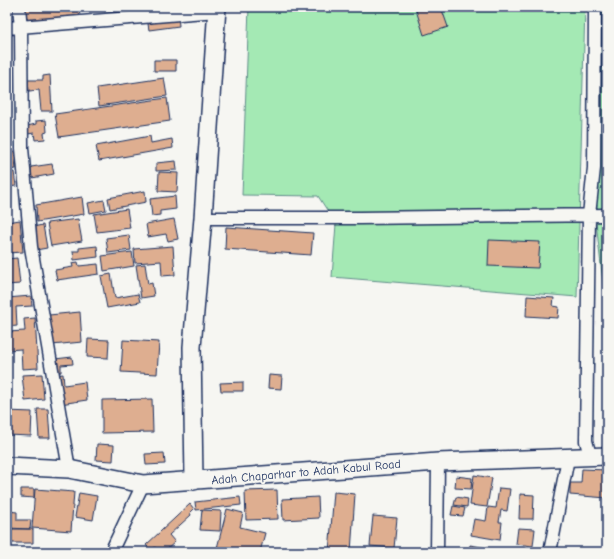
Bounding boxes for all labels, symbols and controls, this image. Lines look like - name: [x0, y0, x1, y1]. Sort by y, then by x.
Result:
- street label: Adah Chaparhar to Adah Kabul Road: [211, 457, 401, 487]

